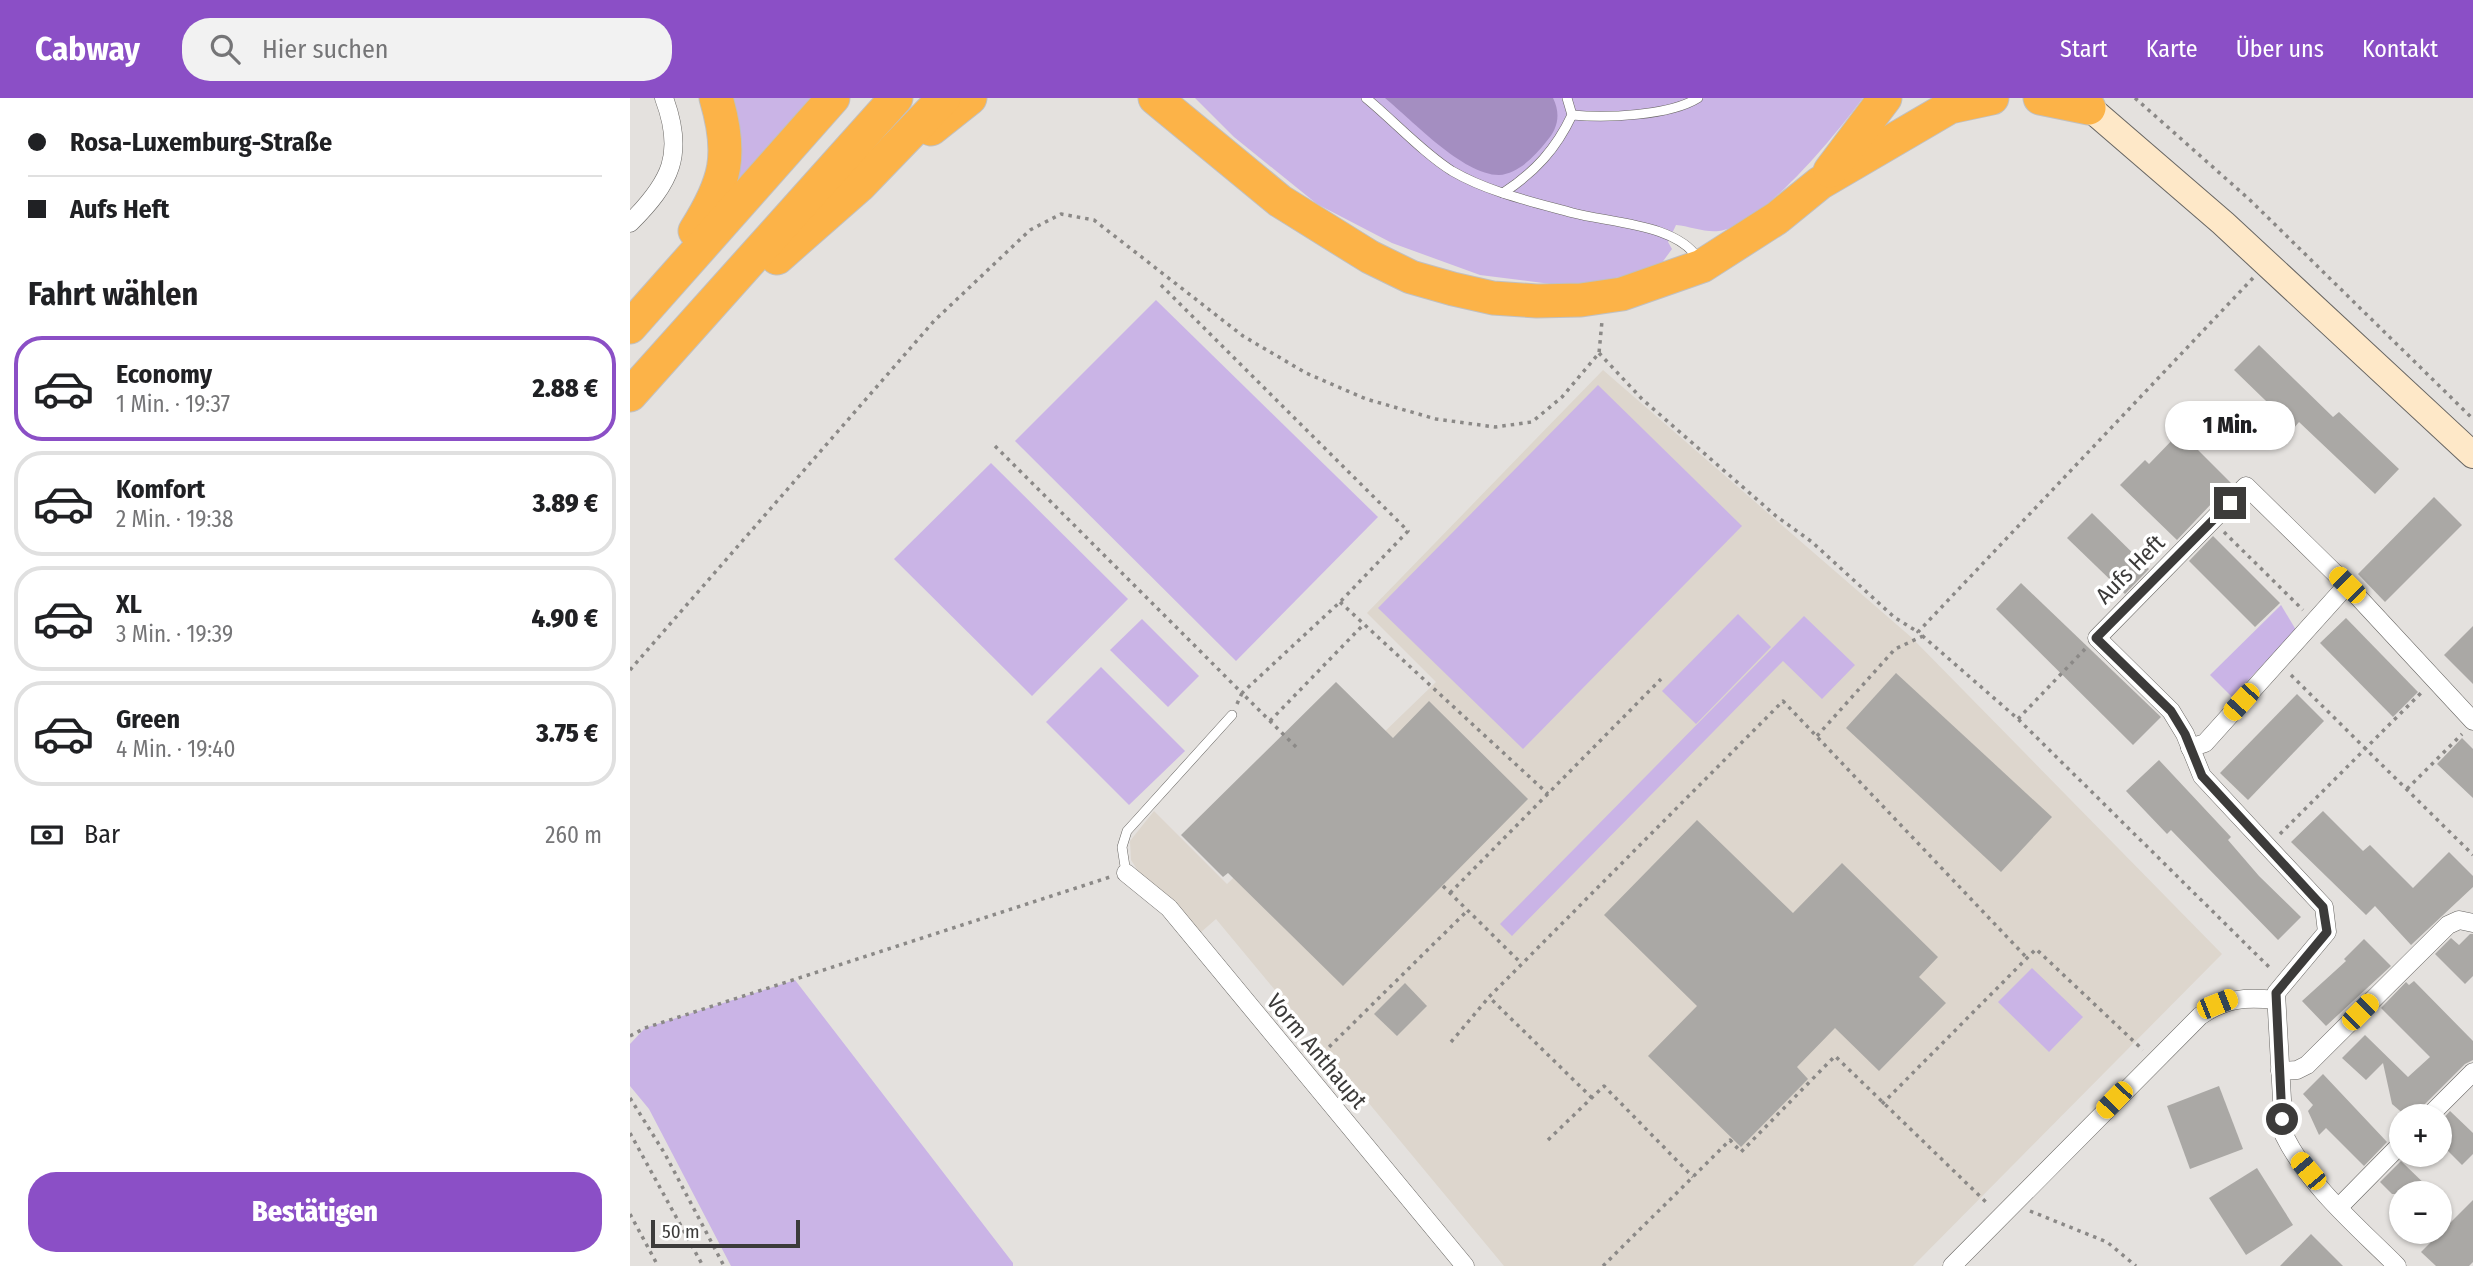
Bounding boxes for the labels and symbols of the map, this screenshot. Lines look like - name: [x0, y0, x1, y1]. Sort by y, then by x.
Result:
- callout: 1 Min.: [2165, 402, 2295, 450]
- route end: [2214, 487, 2246, 519]
- street label: Aufs Heft: [2090, 528, 2171, 609]
- car: [2325, 563, 2370, 607]
- car: [2220, 679, 2263, 725]
- car: [2194, 986, 2241, 1022]
- street label: Vorm Anthaupt: [1261, 988, 1373, 1114]
- car: [2338, 990, 2383, 1034]
- car: [2092, 1078, 2137, 1122]
- route start: [2266, 1103, 2298, 1135]
- car: [2287, 1148, 2330, 1194]
- scale bar: [651, 1217, 800, 1249]

